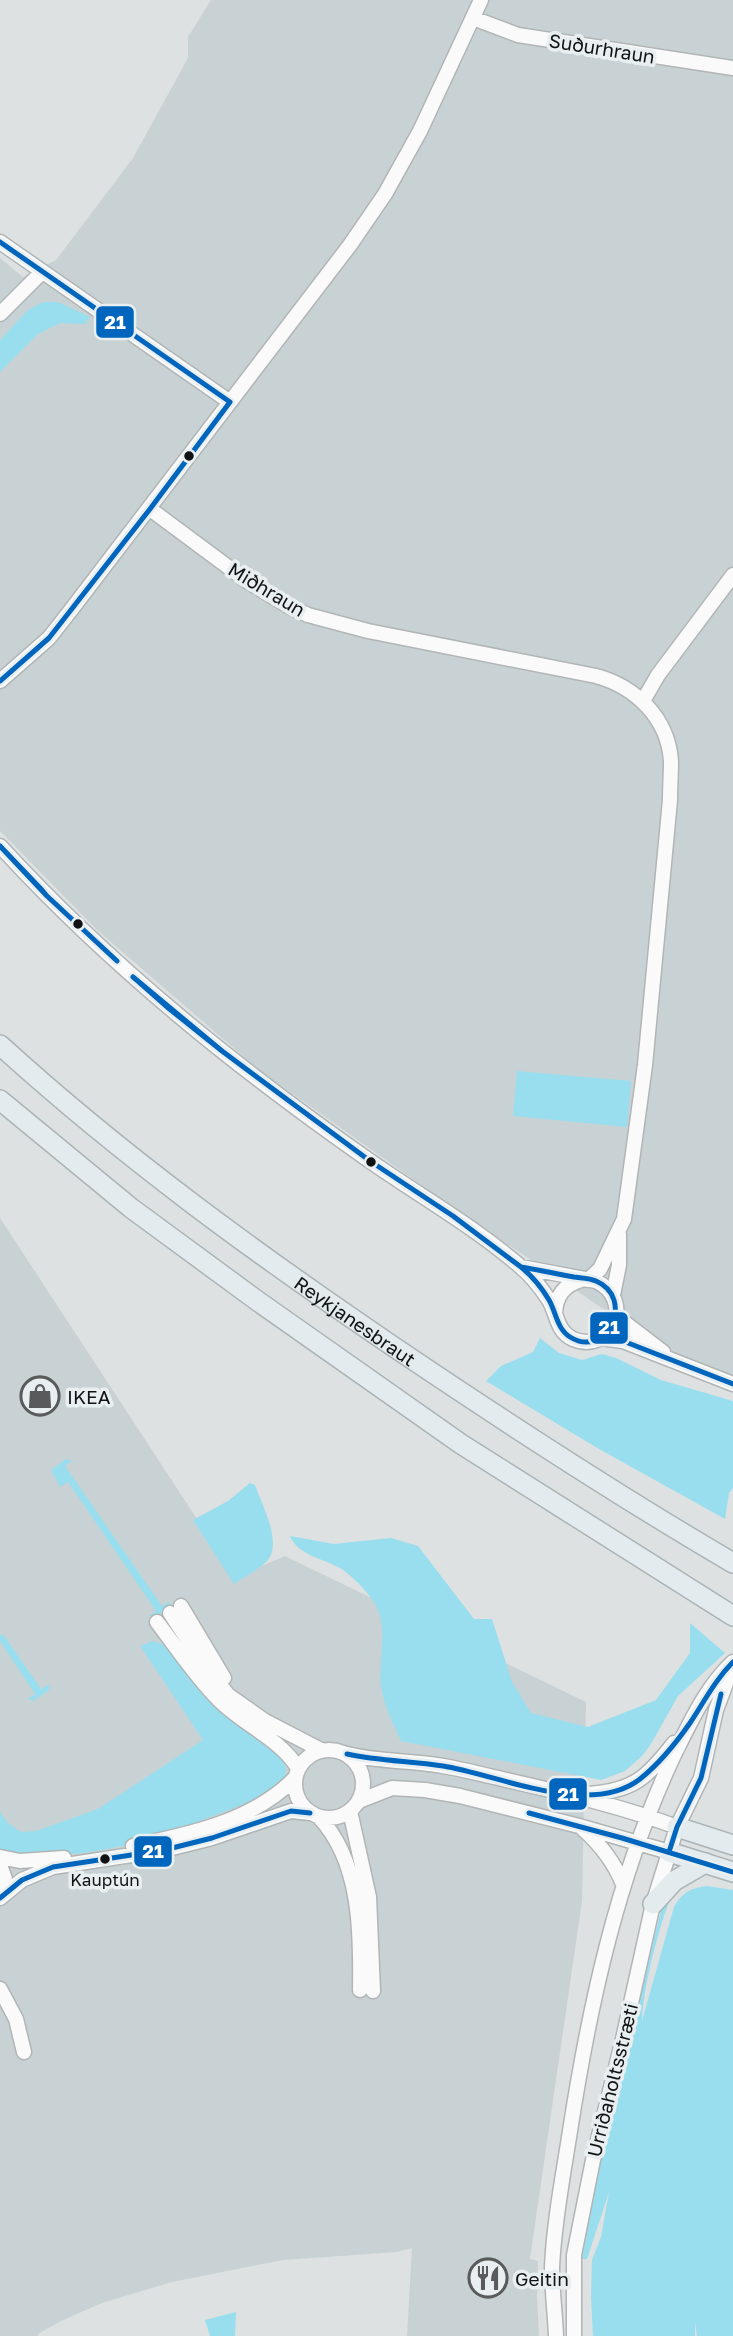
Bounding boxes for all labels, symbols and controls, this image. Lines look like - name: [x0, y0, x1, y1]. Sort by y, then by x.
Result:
- street label: Suðurhraun: [547, 28, 657, 68]
- line badge: 21: [95, 305, 135, 339]
- text: 21: [104, 310, 126, 333]
- unlabelled marker: [182, 449, 196, 463]
- street label: Miðhraun: [224, 557, 310, 621]
- unlabelled marker: [71, 917, 85, 931]
- unlabelled marker: [364, 1155, 378, 1169]
- street label: Reykjanesbraut: [290, 1271, 421, 1370]
- line badge: 21: [589, 1311, 629, 1345]
- text: 21: [598, 1315, 620, 1338]
- shop icon: IKEA: [19, 1375, 61, 1417]
- place label: IKEA: [67, 1385, 111, 1408]
- line badge: 21: [548, 1777, 588, 1811]
- text: 21: [557, 1782, 579, 1805]
- line badge: 21: [133, 1835, 173, 1868]
- text: 21: [142, 1839, 164, 1862]
- marker: Kauptún: [98, 1852, 112, 1866]
- place label: Kauptún: [70, 1869, 140, 1890]
- street label: Urriðaholtsstræti: [582, 2001, 642, 2159]
- restaurant icon: Geitin: [467, 2257, 509, 2299]
- place label: Geitin: [515, 2267, 569, 2290]

